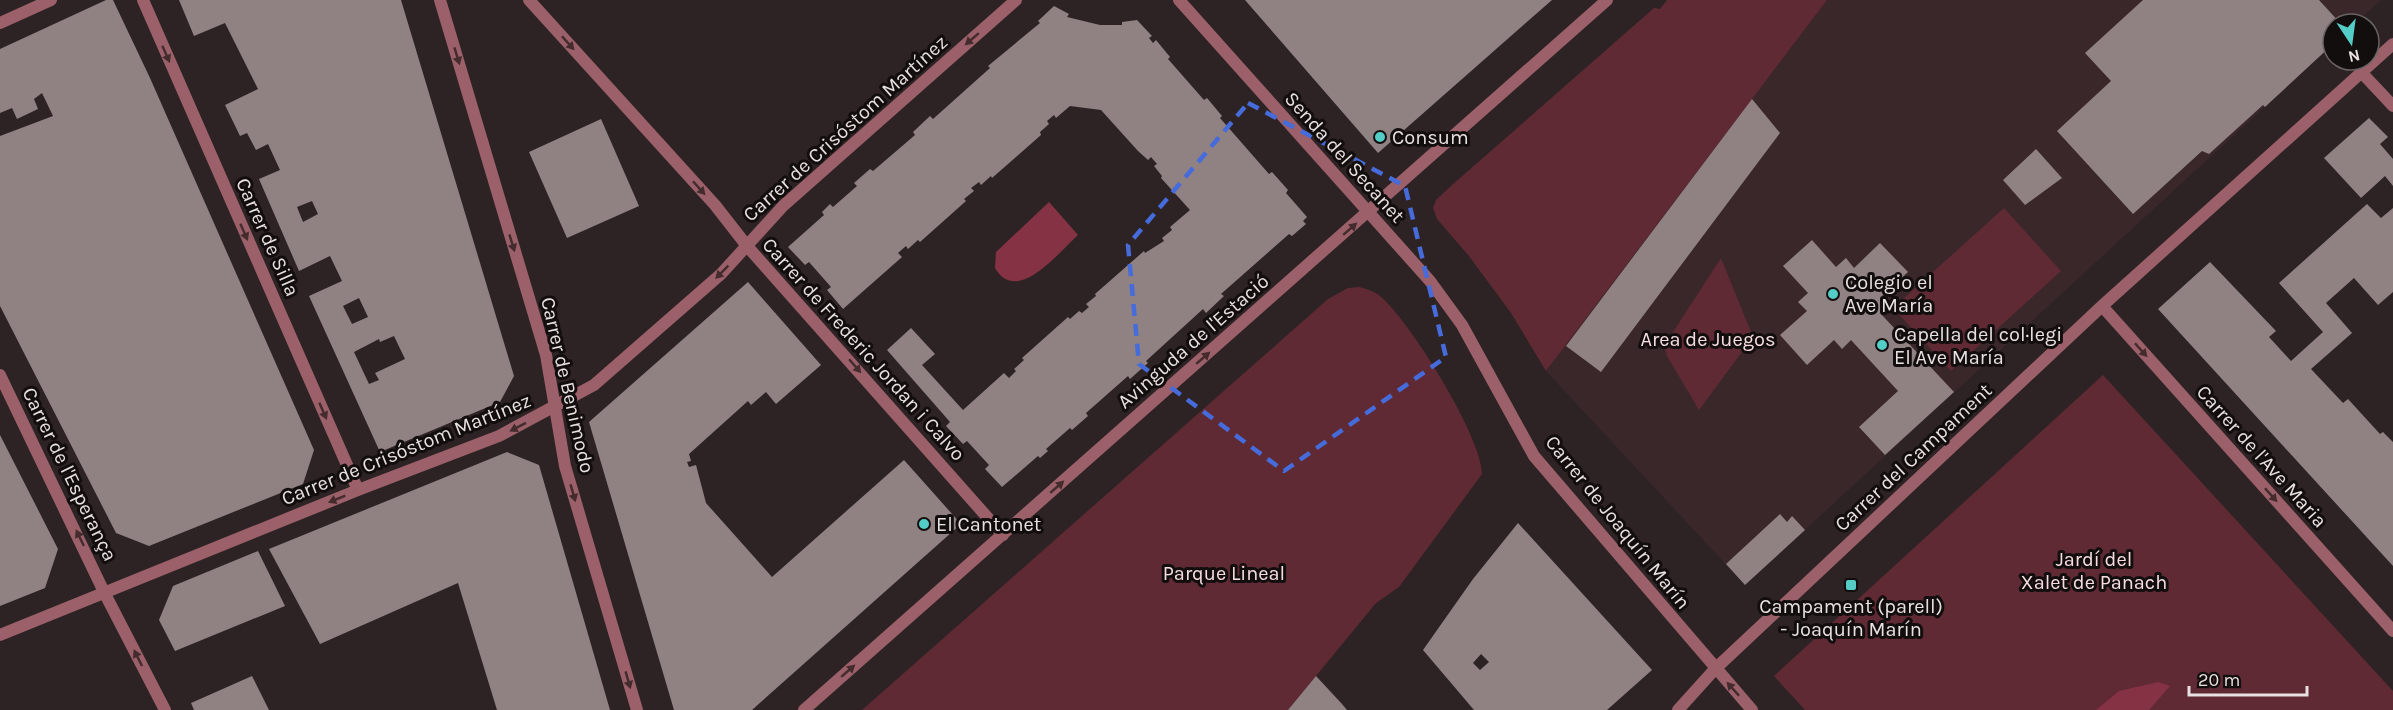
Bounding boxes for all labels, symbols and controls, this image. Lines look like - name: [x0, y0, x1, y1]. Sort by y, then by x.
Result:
- north arrow: [2321, 12, 2381, 72]
- street label: Carrer de Crisóstom Martínez: [739, 31, 952, 226]
- one-way arrow: [965, 32, 980, 45]
- one-way arrow: [561, 36, 575, 51]
- one-way arrow: [162, 45, 171, 62]
- text: N: [2347, 46, 2362, 67]
- one-way arrow: [453, 47, 462, 65]
- street label: Senda del Secanet: [1280, 87, 1410, 228]
- place label: Consum: [1392, 126, 1469, 149]
- marker: Consum: [1373, 130, 1387, 144]
- street label: Carrer de Silla: [231, 174, 304, 300]
- one-way arrow: [692, 180, 705, 195]
- one-way arrow: [1342, 223, 1357, 236]
- one-way arrow: [240, 224, 249, 241]
- street label: Carrer de Frederic Jordan i Calvo: [757, 233, 970, 465]
- one-way arrow: [508, 234, 517, 252]
- one-way arrow: [716, 264, 730, 278]
- street label: Avinguda de l'Estació: [1113, 269, 1274, 413]
- place label: Colegio el Ave María: [1845, 271, 1933, 317]
- marker: Colegio el Ave María: [1826, 287, 1840, 301]
- street label: Carrer de Benimodo: [536, 295, 599, 475]
- place label: Capella del col·legi El Ave María: [1894, 323, 2062, 369]
- park label: Area de Juegos: [1641, 328, 1775, 351]
- marker: Capella del col·legi El Ave María: [1875, 338, 1889, 352]
- one-way arrow: [2134, 342, 2147, 357]
- one-way arrow: [1196, 351, 1211, 365]
- one-way arrow: [848, 358, 861, 373]
- street label: Carrer del Campament: [1830, 378, 1997, 536]
- street label: Carrer de l'Ave Maria: [2192, 380, 2332, 532]
- street label: Carrer de l'Esperança: [17, 384, 122, 565]
- street label: Carrer de Crisóstom Martínez: [278, 389, 534, 510]
- one-way arrow: [318, 402, 328, 420]
- one-way arrow: [509, 422, 526, 432]
- street label: Carrer de Joaquín Marín: [1541, 431, 1695, 614]
- one-way arrow: [1049, 481, 1064, 494]
- one-way arrow: [569, 484, 578, 502]
- one-way arrow: [2264, 487, 2277, 502]
- one-way arrow: [327, 494, 345, 504]
- place label: El Cantonet: [936, 513, 1042, 536]
- marker: El Cantonet: [917, 517, 931, 531]
- one-way arrow: [75, 530, 84, 547]
- park label: Jardí del Xalet de Panach: [2021, 548, 2167, 594]
- park label: Parque Lineal: [1163, 562, 1285, 585]
- marker: Campament (parell) - Joaquín Marín: [1844, 578, 1858, 592]
- place label: Campament (parell) - Joaquín Marín: [1759, 595, 1943, 641]
- one-way arrow: [133, 649, 143, 666]
- scale bar: [2189, 659, 2308, 697]
- one-way arrow: [840, 665, 855, 678]
- text: 20 m: [2198, 669, 2240, 691]
- one-way arrow: [624, 671, 633, 689]
- one-way arrow: [1727, 682, 1740, 697]

